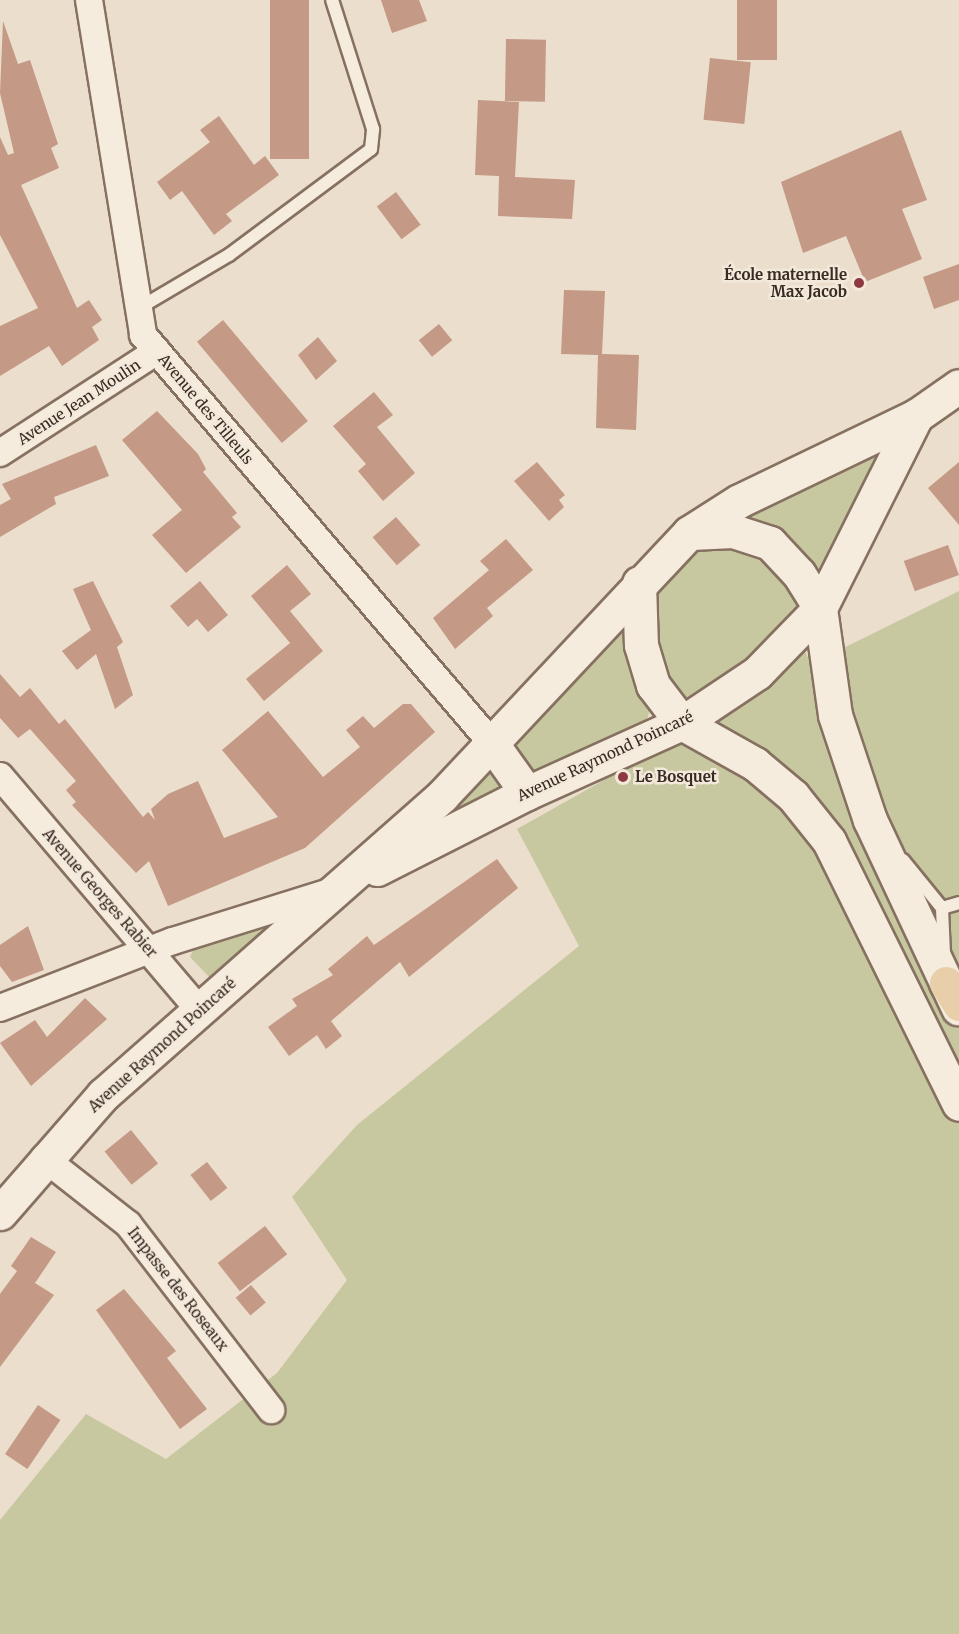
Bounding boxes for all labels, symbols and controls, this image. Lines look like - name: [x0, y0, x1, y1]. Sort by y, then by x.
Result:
- place label: École maternelle Max Jacob: [724, 265, 847, 300]
- marker: École maternelle Max Jacob: [852, 276, 866, 290]
- street label: Avenue des Tilleuls: [155, 350, 257, 468]
- street label: Avenue Jean Moulin: [14, 356, 144, 448]
- street label: Avenue Raymond Poincaré: [514, 707, 696, 805]
- place label: Le Bosquet: [635, 768, 717, 786]
- marker: Le Bosquet: [616, 770, 630, 784]
- street label: Avenue Georges Rabier: [39, 825, 161, 961]
- street label: Avenue Raymond Poincaré: [85, 974, 239, 1116]
- street label: Impasse des Roseaux: [124, 1224, 232, 1354]

